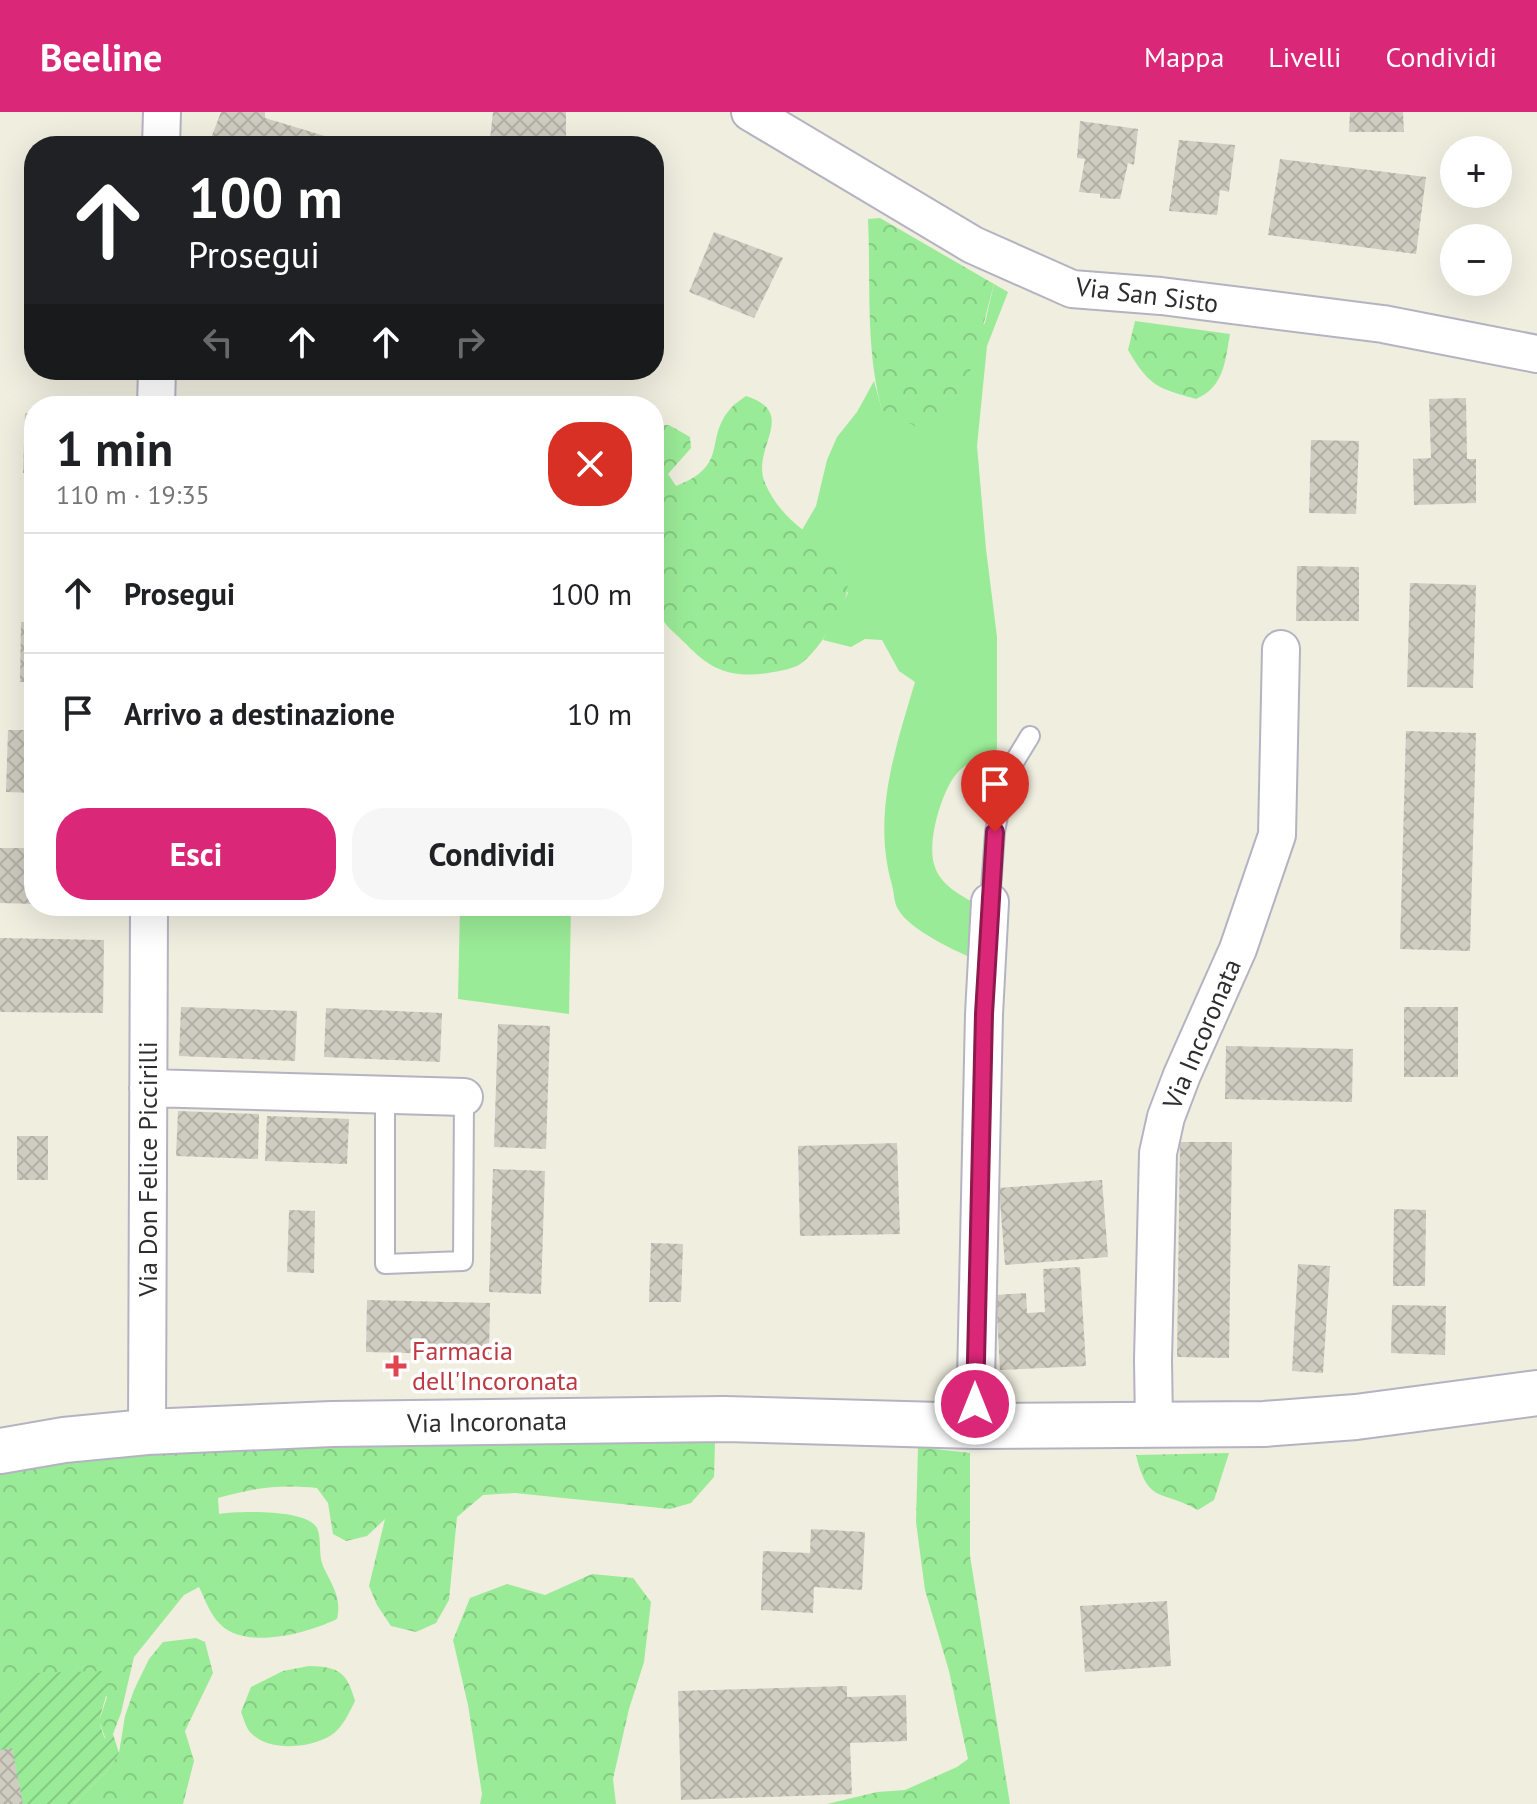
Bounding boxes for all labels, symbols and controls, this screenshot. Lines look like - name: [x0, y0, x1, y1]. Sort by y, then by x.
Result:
- text: Beeline: [40, 32, 162, 81]
- text: Mappa: [1144, 38, 1224, 75]
- text: Livelli: [1268, 38, 1342, 75]
- text: Condividi: [1386, 38, 1497, 75]
- map controls: [1440, 136, 1512, 296]
- button: +: [1440, 136, 1512, 208]
- text: 100 m: [188, 161, 343, 233]
- icon: ahead: [56, 168, 160, 272]
- button: −: [1440, 224, 1512, 296]
- text: Prosegui: [188, 231, 320, 278]
- street label: Via San Sisto: [1073, 269, 1220, 320]
- icon: left: [196, 320, 240, 364]
- icon: ahead: [280, 320, 324, 364]
- icon: ahead: [364, 320, 408, 364]
- icon: right: [448, 320, 492, 364]
- text: 1 min: [56, 417, 173, 479]
- button: close: [548, 422, 632, 506]
- text: 110 m · 19:35: [56, 478, 210, 511]
- icon: ahead: [56, 571, 100, 615]
- text: Prosegui: [124, 574, 235, 613]
- text: 100 m: [551, 574, 632, 613]
- icon: arrive: [56, 691, 100, 735]
- text: Arrivo a destinazione: [124, 694, 395, 733]
- text: 10 m: [567, 694, 632, 733]
- pin: [961, 750, 1029, 832]
- icon: arrive: [973, 762, 1017, 806]
- button: Esci: [56, 808, 336, 900]
- button: Condividi: [352, 808, 632, 900]
- street label: Via Incoronata: [1155, 954, 1248, 1115]
- street label: Via Don Felice Piccirilli: [131, 1041, 164, 1298]
- place label: Farmacia dell'Incoronata: [412, 1334, 579, 1397]
- marker: Farmacia dell'Incoronata: [387, 1357, 405, 1375]
- position arrow: [933, 1362, 1017, 1446]
- street label: Via Incoronata: [406, 1404, 567, 1439]

